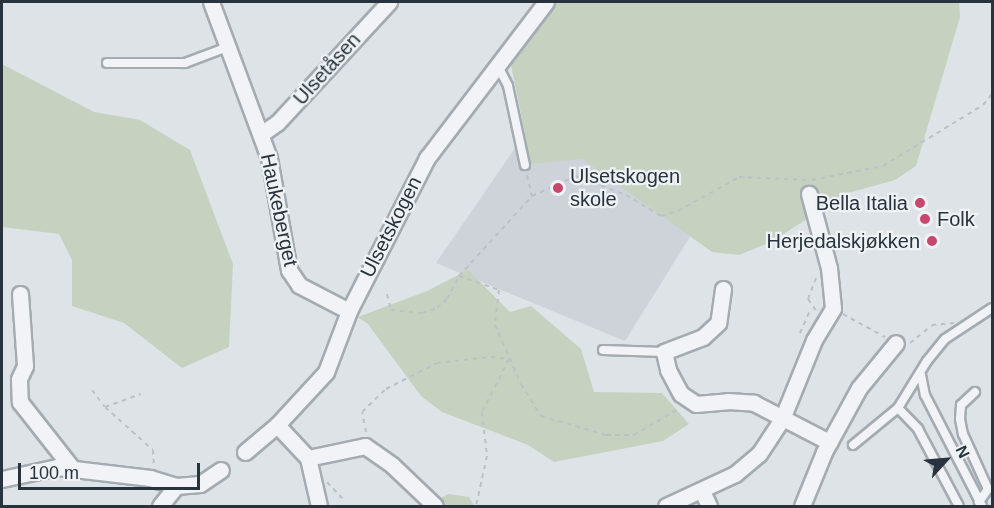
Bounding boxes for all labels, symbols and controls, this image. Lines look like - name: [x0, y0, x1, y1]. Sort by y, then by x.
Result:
- street label: Ulsetåsen: [288, 28, 366, 110]
- street label: Haukeberget: [255, 151, 303, 269]
- place label: Ulsetskogen skole: [570, 164, 680, 211]
- street label: Ulsetskogen: [355, 173, 427, 281]
- marker: Ulsetskogen skole: [551, 181, 565, 195]
- place label: Bella Italia: [816, 191, 908, 215]
- marker: Bella Italia: [913, 196, 927, 210]
- place label: Folk: [937, 207, 975, 231]
- marker: Folk: [918, 212, 932, 226]
- place label: Herjedalskjøkken: [767, 229, 920, 253]
- marker: Herjedalskjøkken: [925, 234, 939, 248]
- north arrow: [916, 430, 976, 490]
- text: N: [952, 443, 973, 461]
- scale bar: [21, 451, 202, 489]
- text: 100 m: [29, 463, 79, 483]

